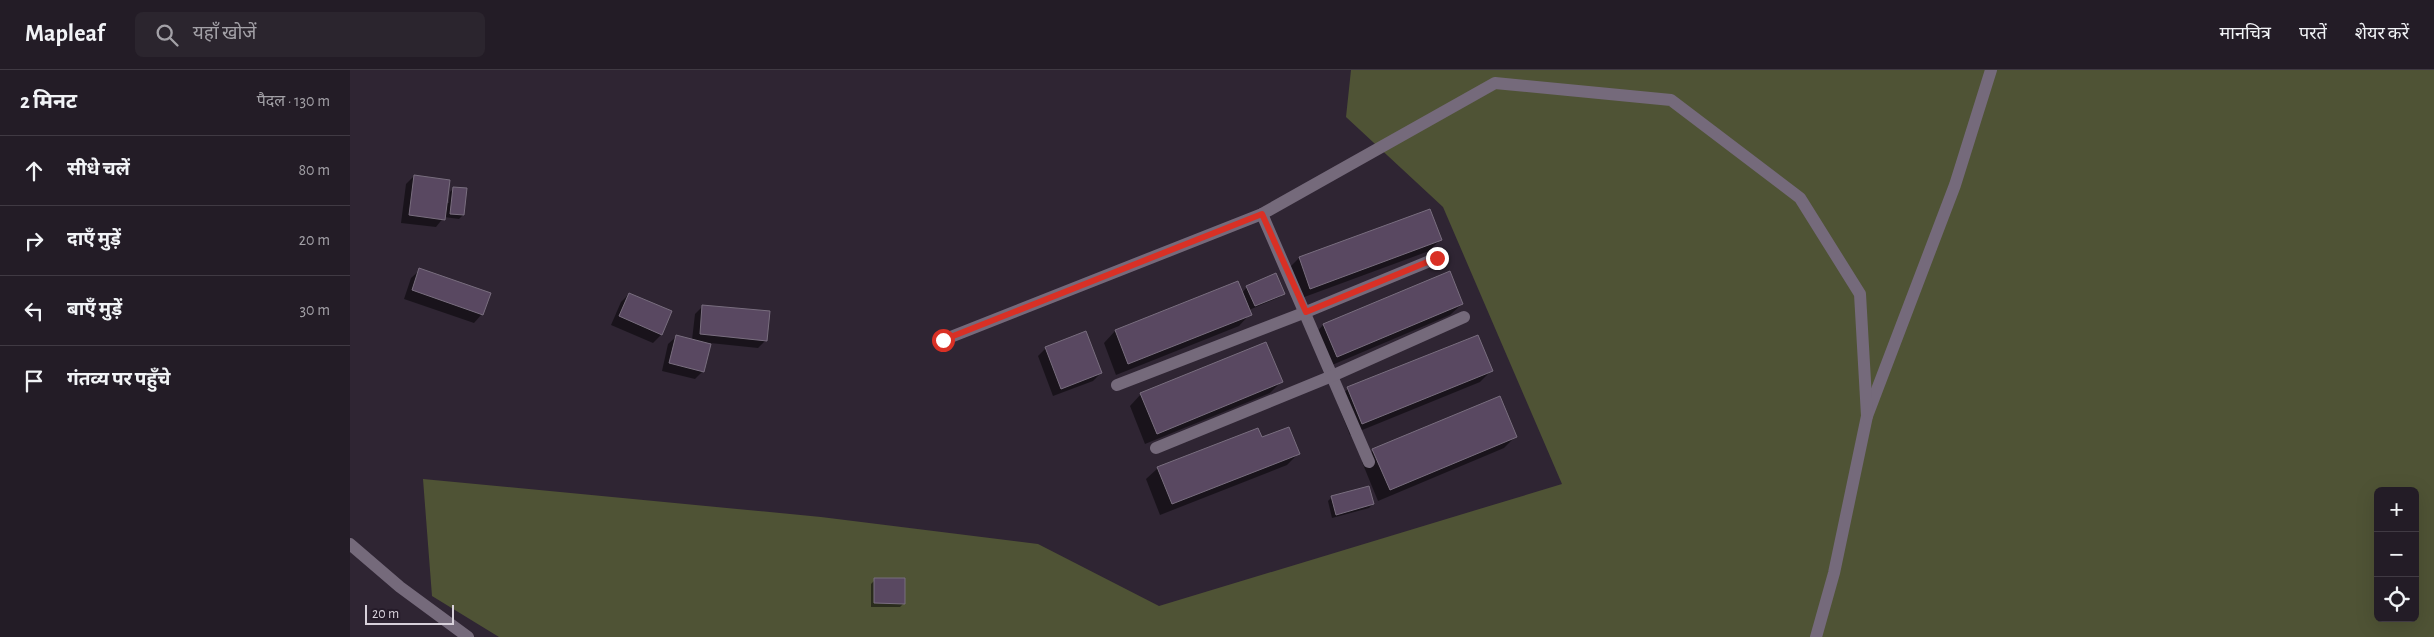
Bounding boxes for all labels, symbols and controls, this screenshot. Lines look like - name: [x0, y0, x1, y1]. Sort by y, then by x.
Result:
- search box: [135, 12, 485, 57]
- icon: search: [153, 21, 181, 49]
- text: Mapleaf: [25, 22, 105, 46]
- text: यहाँ खोजें: [193, 24, 256, 43]
- text: मानचित्र: [2219, 25, 2271, 43]
- text: परतें: [2299, 25, 2327, 43]
- text: शेयर करें: [2355, 25, 2409, 43]
- text: 2 मिनट: [20, 91, 77, 112]
- text: पैदल · 130 m: [257, 93, 330, 109]
- icon: ahead: [20, 157, 48, 185]
- text: सीधे चलें: [67, 160, 130, 179]
- text: 80 m: [299, 162, 330, 178]
- icon: right: [20, 227, 48, 255]
- text: दाएँ मुड़ें: [67, 230, 121, 249]
- text: 20 m: [299, 232, 330, 248]
- route end: [1426, 247, 1449, 270]
- icon: left: [20, 297, 48, 325]
- text: बाएँ मुड़ें: [67, 300, 122, 319]
- text: 30 m: [300, 302, 330, 318]
- route start: [932, 329, 955, 352]
- icon: arrive: [20, 367, 48, 395]
- text: गंतव्य पर पहुँचे: [67, 370, 170, 389]
- map controls: [2374, 487, 2419, 622]
- button: +: [2374, 487, 2419, 532]
- button: −: [2374, 532, 2419, 577]
- button: locate: [2374, 577, 2419, 622]
- scale bar: [365, 602, 454, 625]
- text: 20 m: [372, 607, 399, 621]

